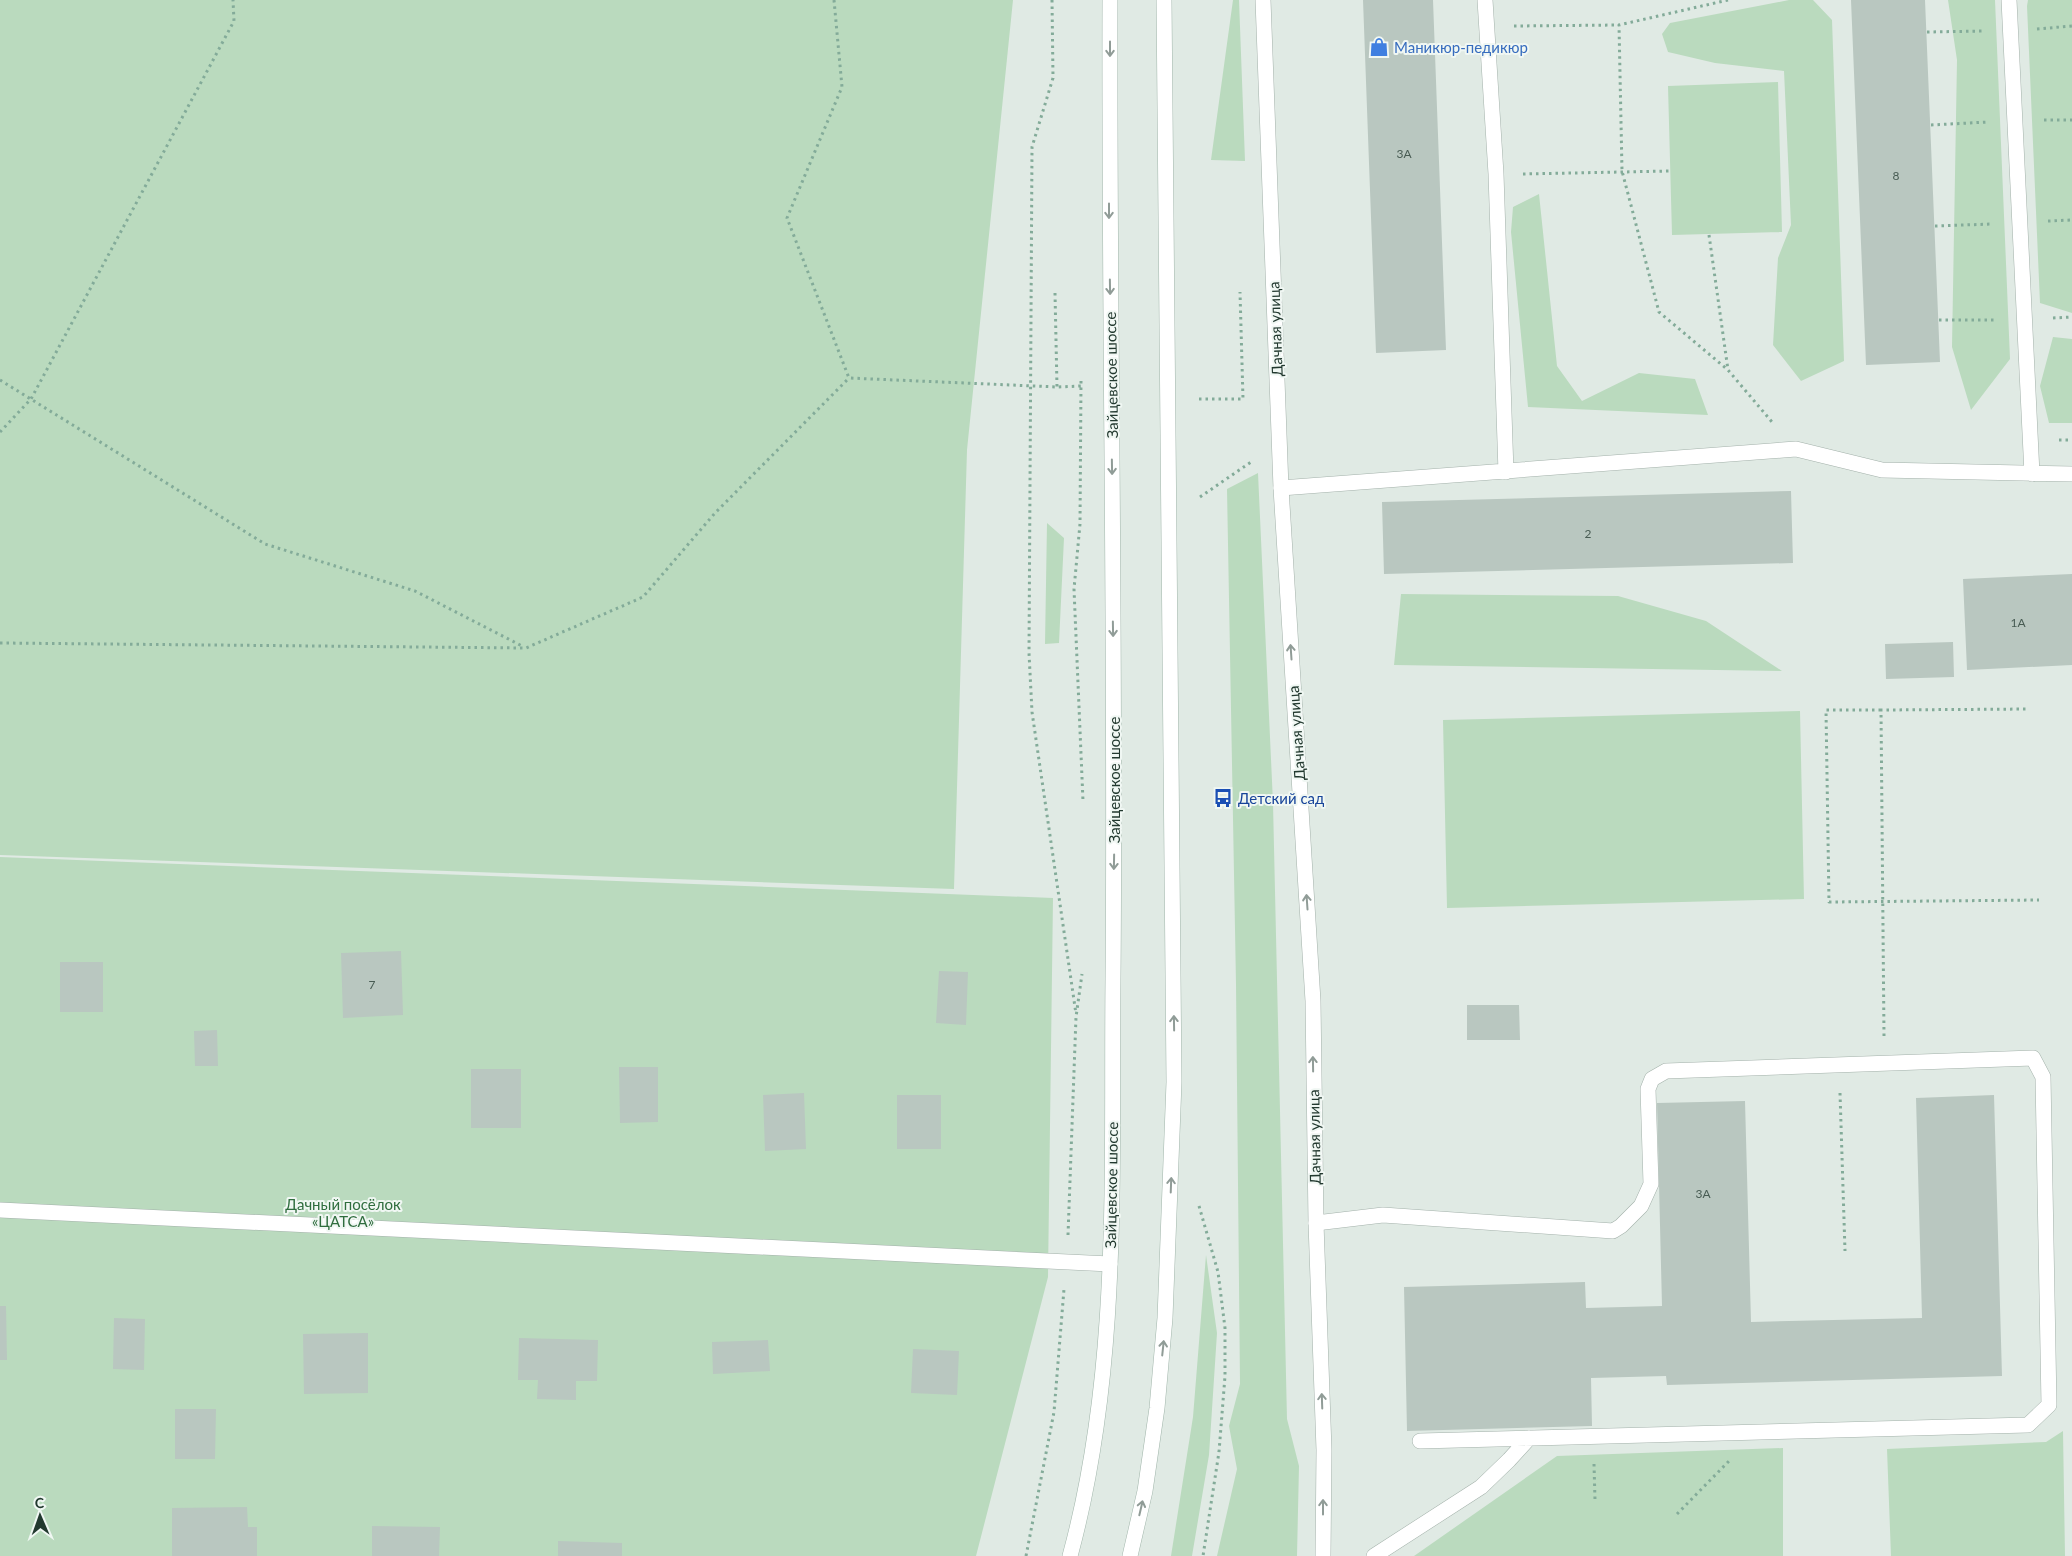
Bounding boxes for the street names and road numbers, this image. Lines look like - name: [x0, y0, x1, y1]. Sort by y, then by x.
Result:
- street label: Дачная улица: [1264, 281, 1286, 377]
- street label: Зайцевское шоссе: [1101, 311, 1121, 438]
- street label: Дачная улица: [1284, 685, 1308, 781]
- street label: Зайцевское шоссе: [1105, 717, 1123, 843]
- street label: Дачная улица: [1304, 1089, 1324, 1185]
- street label: Зайцевское шоссе: [1101, 1121, 1121, 1248]

